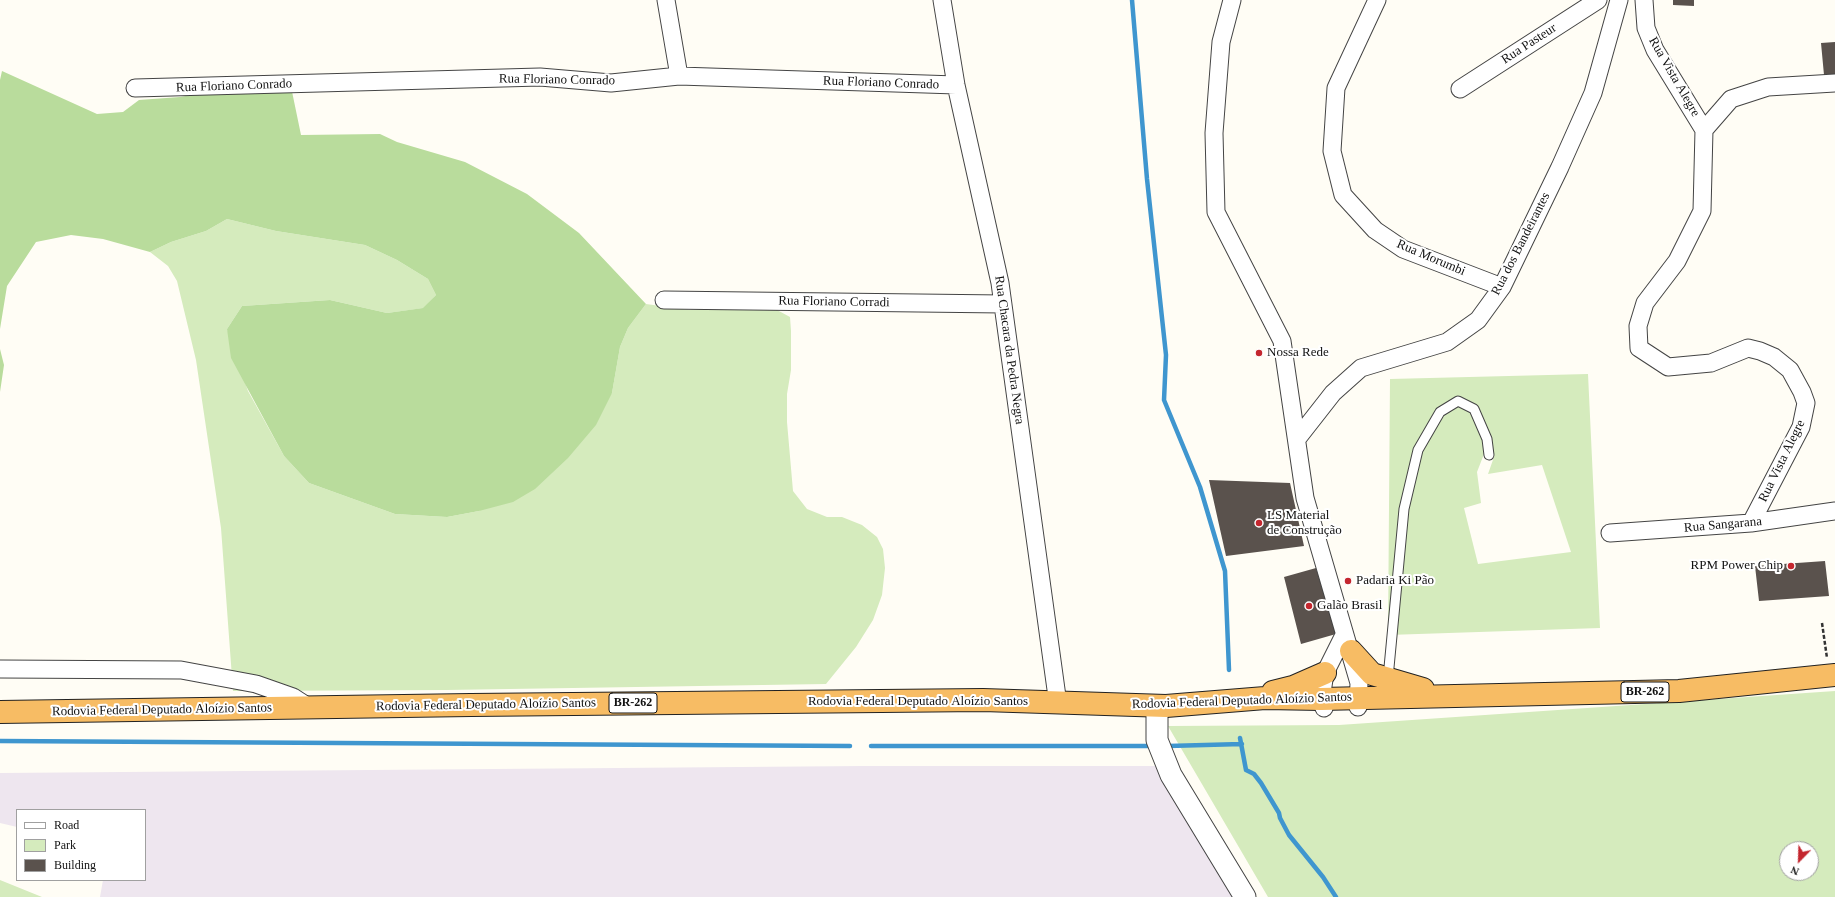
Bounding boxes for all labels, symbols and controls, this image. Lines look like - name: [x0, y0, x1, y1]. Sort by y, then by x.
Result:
- street label: Rua Pasteur: [1499, 20, 1559, 68]
- street label: Rua Vista Alegre: [1645, 34, 1703, 120]
- street label: Rua Floriano Conrado: [499, 71, 615, 89]
- street label: Rua Floriano Conrado: [823, 73, 939, 93]
- street label: Rua Floriano Conrado: [176, 76, 292, 96]
- street label: Rua dos Bandeirantes: [1488, 190, 1554, 298]
- street label: Rua Morumbi: [1394, 236, 1468, 280]
- street label: Rua Chacara da Pedra Negra: [991, 275, 1027, 425]
- street label: Rua Floriano Corradi: [778, 293, 890, 311]
- place label: Nossa Rede: [1267, 345, 1329, 361]
- marker: Nossa Rede: [1254, 348, 1264, 358]
- street label: Rua Vista Alegre: [1755, 417, 1809, 505]
- place label: LS Material de Construção: [1267, 508, 1342, 539]
- street label: Rua Sangarana: [1683, 514, 1763, 536]
- marker: LS Material de Construção: [1254, 518, 1264, 528]
- place label: RPM Power Chip: [1691, 558, 1783, 574]
- marker: RPM Power Chip: [1786, 561, 1796, 571]
- place label: Padaria Ki Pão: [1356, 573, 1434, 589]
- marker: Padaria Ki Pão: [1343, 576, 1353, 586]
- place label: Galão Brasil: [1317, 598, 1382, 614]
- marker: Galão Brasil: [1304, 601, 1314, 611]
- road number: BR-262: [1621, 682, 1669, 702]
- street label: Rodovia Federal Deputado Aloízio Santos: [1132, 689, 1352, 713]
- road number: BR-262: [609, 693, 657, 713]
- street label: Rodovia Federal Deputado Aloízio Santos: [808, 694, 1028, 710]
- street label: Rodovia Federal Deputado Aloízio Santos: [376, 695, 596, 715]
- street label: Rodovia Federal Deputado Aloízio Santos: [52, 700, 272, 720]
- legend: [16, 809, 146, 881]
- text: Road: [54, 818, 79, 832]
- text: Park: [54, 838, 76, 852]
- north arrow: [1779, 841, 1819, 881]
- text: Building: [54, 858, 96, 872]
- text: N: [1789, 864, 1801, 878]

